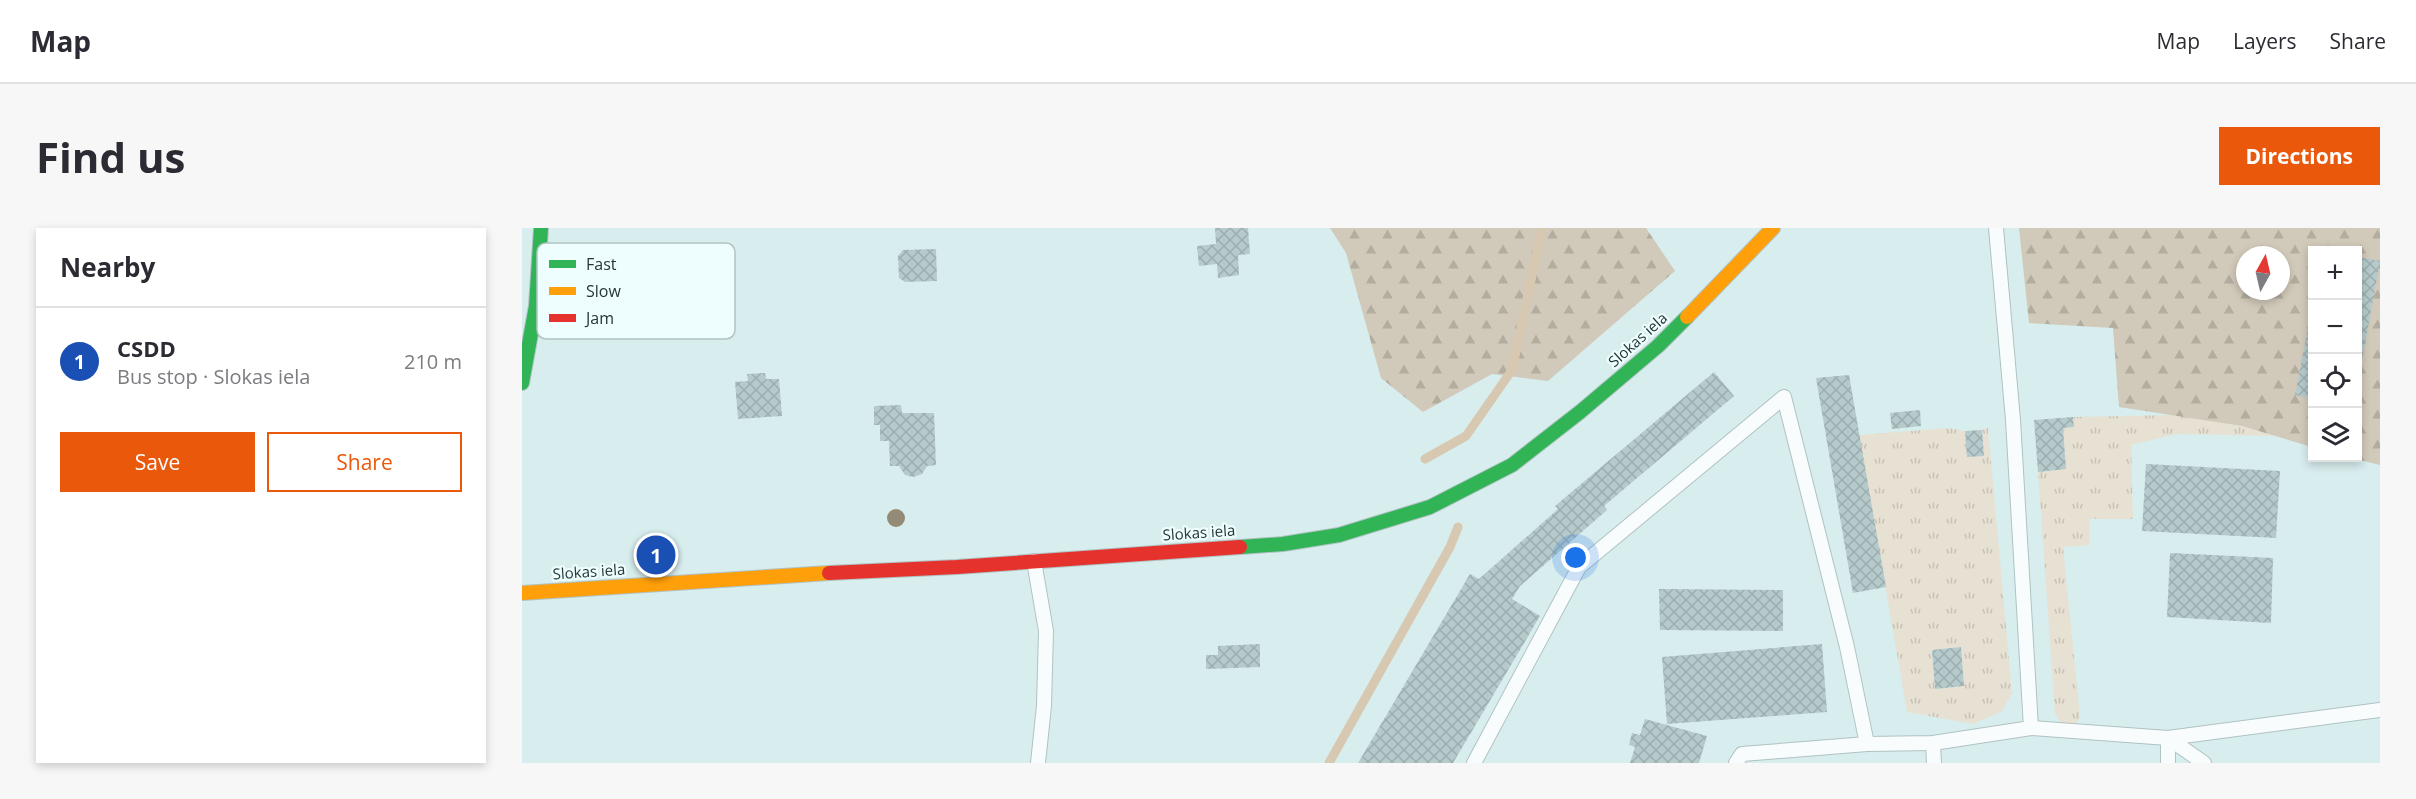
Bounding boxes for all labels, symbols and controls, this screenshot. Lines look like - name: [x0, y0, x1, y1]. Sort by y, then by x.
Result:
- text: Map: [30, 22, 91, 60]
- text: Map: [2157, 27, 2200, 55]
- text: Layers: [2233, 27, 2297, 55]
- text: Share: [2330, 27, 2386, 55]
- button: Directions: [2219, 127, 2380, 185]
- text: Find us: [36, 128, 185, 185]
- legend: [537, 243, 735, 339]
- north arrow: [2236, 246, 2290, 300]
- map controls: [2308, 246, 2362, 462]
- button: +: [2308, 246, 2362, 300]
- text: Nearby: [60, 249, 155, 285]
- text: Fast: [586, 253, 617, 275]
- text: Slow: [586, 280, 621, 302]
- button: −: [2308, 300, 2362, 354]
- text: Jam: [584, 307, 614, 329]
- street label: Slokas iela: [1604, 308, 1671, 371]
- text: CSDD: [117, 333, 176, 363]
- text: 1: [74, 348, 85, 375]
- text: 210 m: [404, 348, 462, 375]
- button: locate: [2308, 354, 2362, 408]
- text: Bus stop · Slokas iela: [117, 363, 310, 390]
- button: layers: [2308, 408, 2362, 462]
- button: Save: [60, 432, 255, 492]
- button: Share: [267, 432, 462, 492]
- street label: Slokas iela: [1162, 519, 1236, 545]
- pin: 1: [636, 532, 676, 578]
- your location: [1561, 543, 1590, 572]
- street label: Slokas iela: [552, 558, 626, 584]

